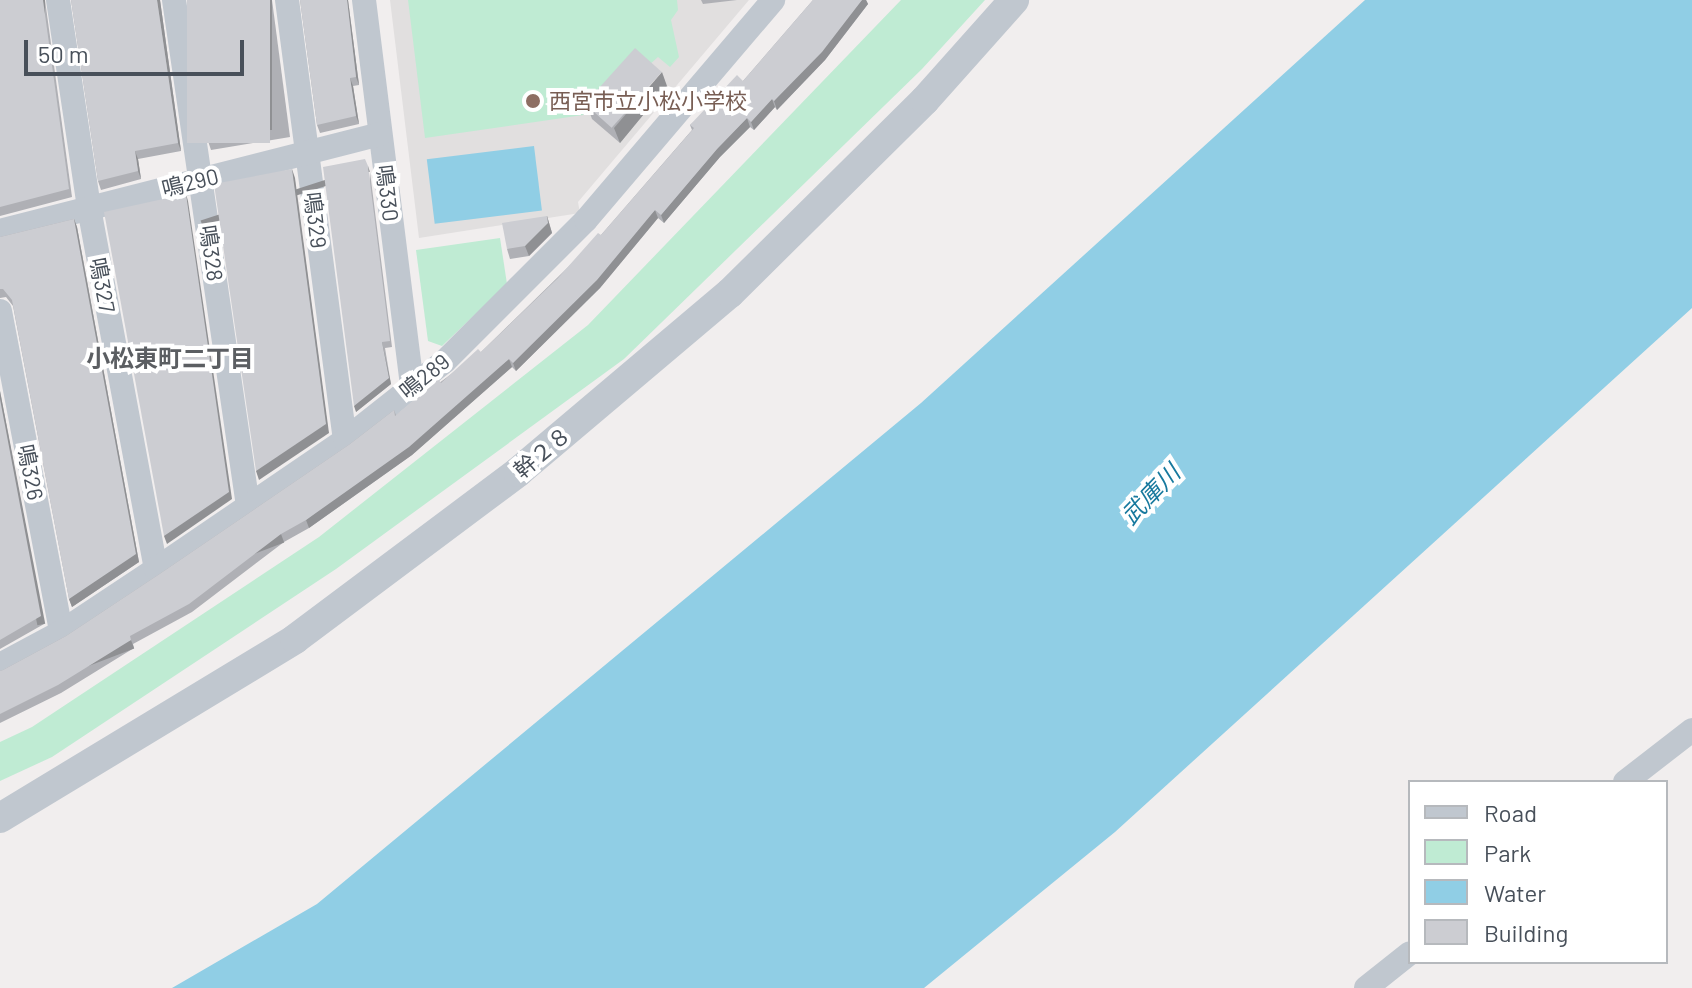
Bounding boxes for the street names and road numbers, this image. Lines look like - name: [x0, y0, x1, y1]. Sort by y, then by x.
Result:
- street label: 鳴290: [159, 162, 221, 202]
- street label: 鳴330: [371, 163, 405, 223]
- street label: 鳴329: [299, 190, 333, 250]
- street label: 鳴328: [195, 223, 229, 283]
- street label: 鳴327: [85, 255, 121, 315]
- street label: 鳴289: [394, 348, 454, 404]
- street label: 幹２８: [508, 421, 576, 483]
- street label: 鳴326: [13, 442, 49, 502]

